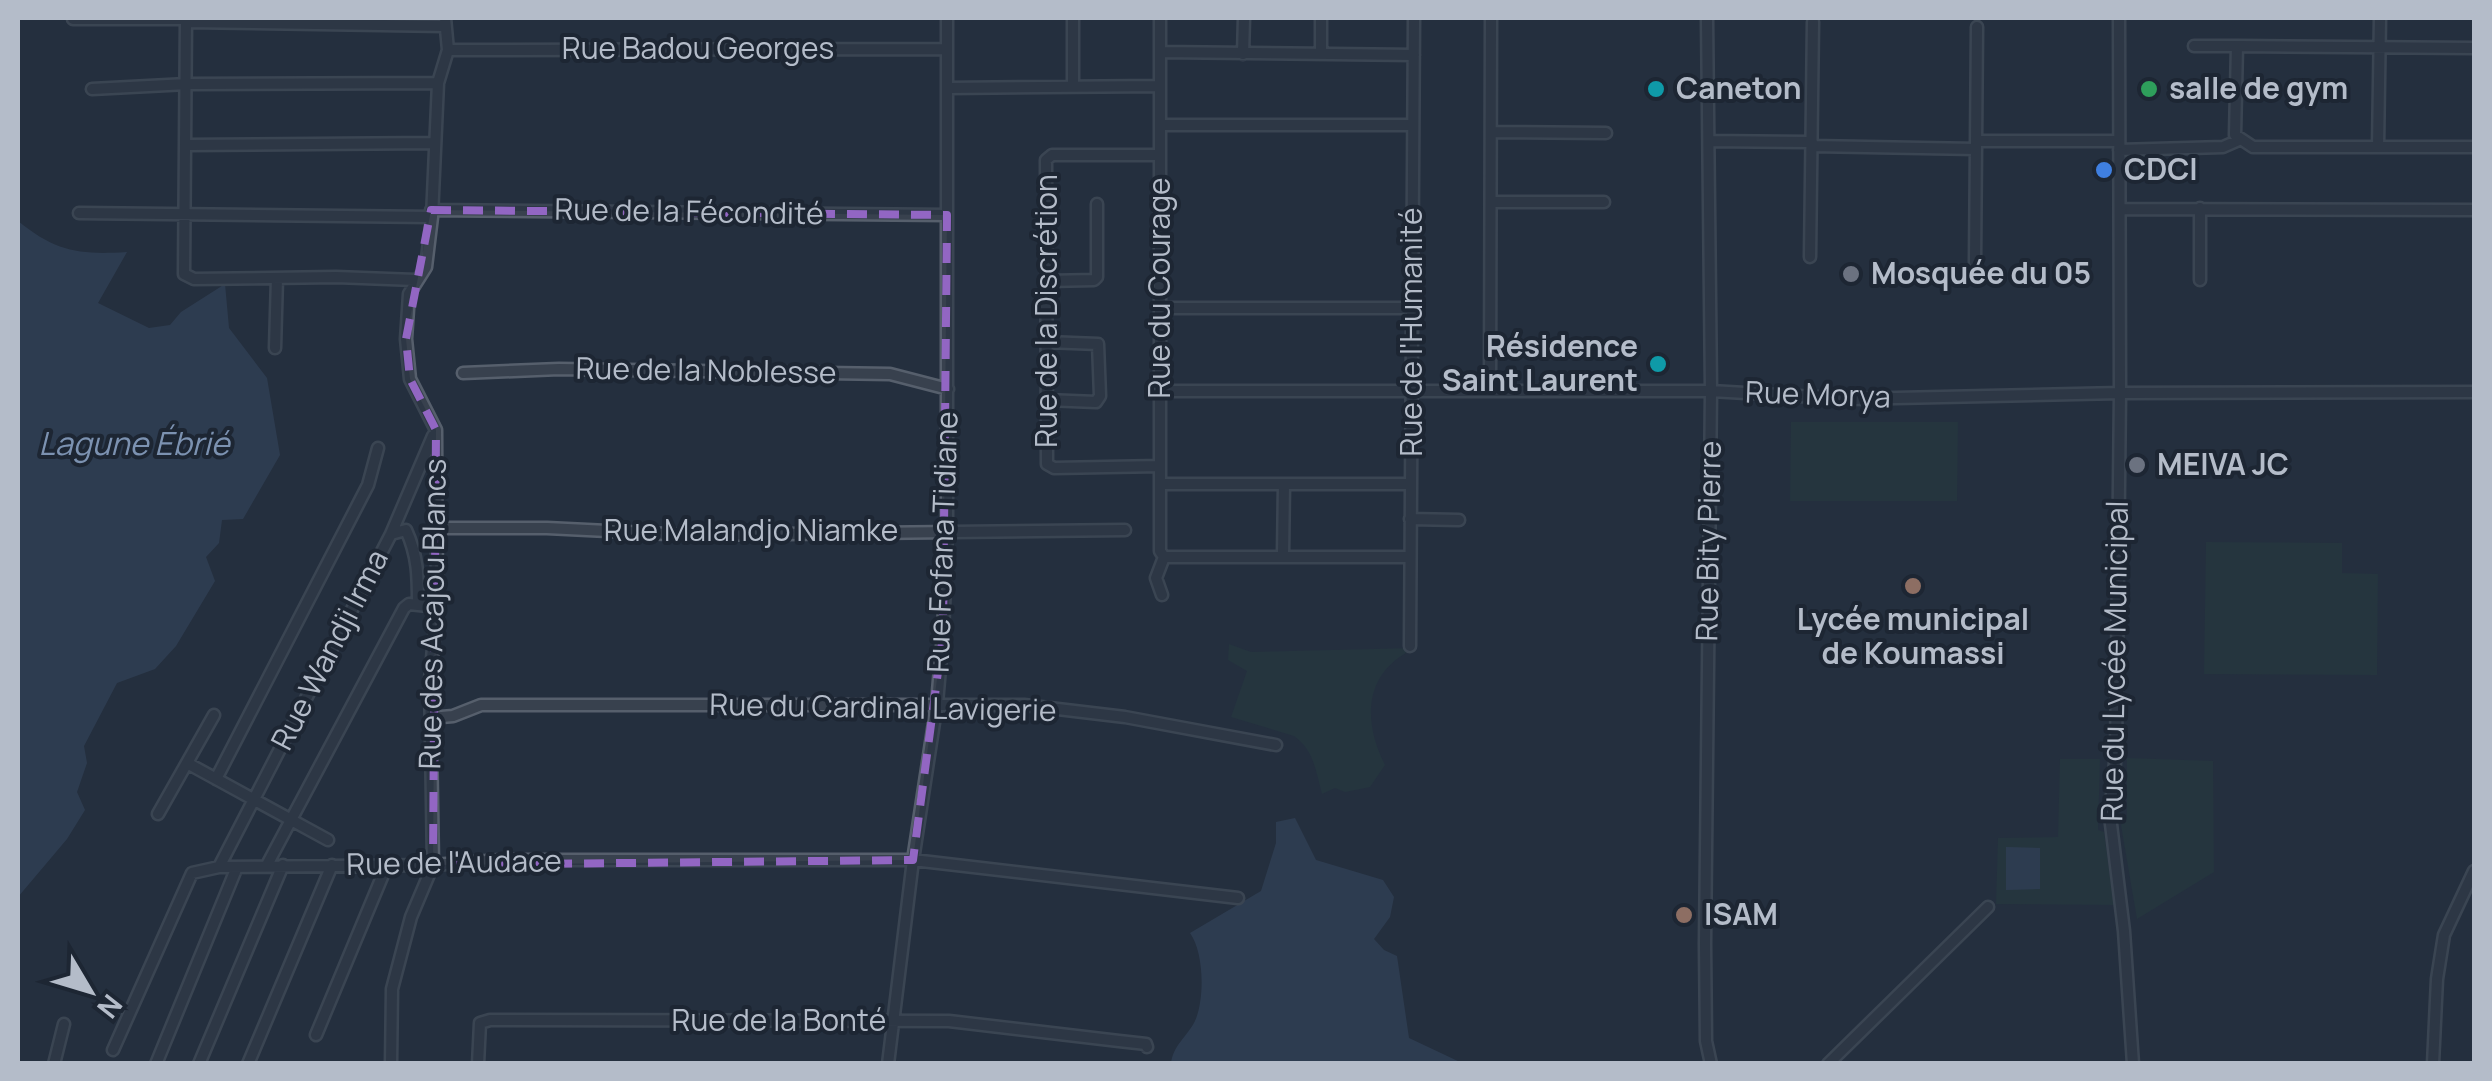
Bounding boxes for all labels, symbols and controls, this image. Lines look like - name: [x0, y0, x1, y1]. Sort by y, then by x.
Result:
- street label: Rue Badou Georges: [562, 27, 834, 68]
- place label: Caneton: [1676, 67, 1801, 108]
- place label: salle de gym: [2169, 67, 2348, 108]
- marker: Caneton: [1645, 78, 1667, 100]
- marker: salle de gym: [2138, 78, 2160, 100]
- place label: CDCI: [2124, 148, 2198, 189]
- marker: CDCI: [2093, 159, 2115, 181]
- street label: Rue de la Discrétion: [1025, 174, 1066, 448]
- street label: Rue du Courage: [1138, 177, 1179, 399]
- street label: Rue de la Fécondité: [554, 188, 824, 233]
- street label: Rue de l'Humanité: [1390, 208, 1431, 456]
- place label: Mosquée du 05: [1871, 252, 2091, 293]
- marker: Mosquée du 05: [1840, 263, 1862, 285]
- place label: Résidence Saint Laurent: [1442, 325, 1638, 400]
- street label: Rue de la Noblesse: [575, 347, 837, 392]
- marker: Résidence Saint Laurent: [1647, 353, 1669, 375]
- street label: Rue Morya: [1745, 370, 1892, 417]
- street label: Rue Fofana Tidiane: [916, 411, 967, 673]
- water label: Lagune Ébrié: [39, 421, 232, 465]
- street label: Rue Bity Pierre: [1685, 440, 1730, 642]
- place label: MEIVA JC: [2157, 443, 2289, 484]
- marker: MEIVA JC: [2126, 454, 2148, 476]
- street label: Rue des Acajou Blancs: [408, 458, 455, 770]
- street label: Rue du Lycée Municipal: [2090, 500, 2137, 822]
- street label: Rue Malandjo Niamke: [604, 509, 898, 550]
- street label: Rue Wandji Irma: [261, 542, 397, 756]
- marker: Lycée municipal de Koumassi: [1902, 575, 1924, 597]
- place label: Lycée municipal de Koumassi: [1797, 598, 2029, 673]
- street label: Rue du Cardinal Lavigerie: [709, 683, 1057, 730]
- street label: Rue de l'Audace: [346, 839, 562, 884]
- place label: ISAM: [1704, 893, 1778, 934]
- marker: ISAM: [1673, 904, 1695, 926]
- north arrow: [40, 941, 140, 1041]
- text: N: [89, 987, 132, 1027]
- street label: Rue de la Bonté: [672, 999, 886, 1040]

